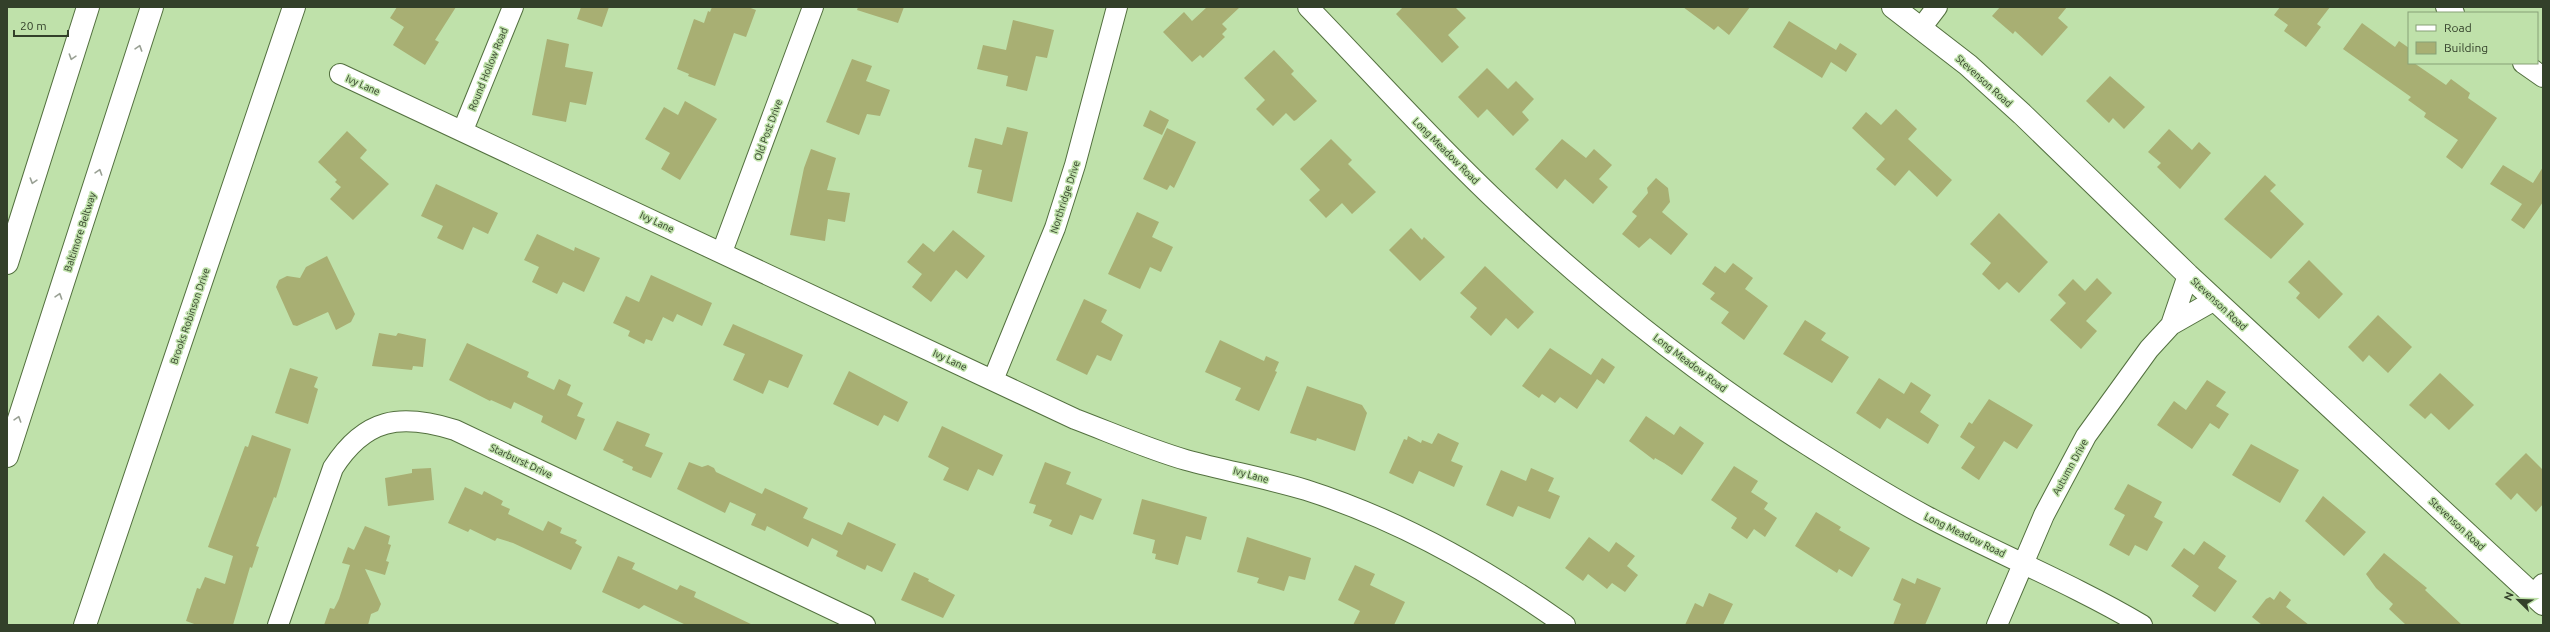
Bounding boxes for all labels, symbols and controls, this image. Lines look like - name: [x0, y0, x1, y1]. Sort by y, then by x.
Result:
- scale bar: [14, 12, 68, 38]
- legend: [2408, 12, 2538, 64]
- text: 20 m: [20, 19, 47, 32]
- text: Road: [2444, 21, 2472, 34]
- street label: Round Hollow Road: [466, 26, 510, 112]
- text: Building: [2444, 41, 2488, 54]
- one-way arrow: [134, 45, 143, 52]
- street label: Stevenson Road: [1954, 53, 2015, 109]
- one-way arrow: [68, 54, 77, 61]
- street label: Ivy Lane: [344, 73, 382, 97]
- street label: Old Post Drive: [752, 98, 784, 162]
- street label: Long Meadow Road: [1411, 116, 1481, 186]
- street label: Northridge Drive: [1048, 159, 1082, 235]
- one-way arrow: [94, 169, 103, 176]
- one-way arrow: [29, 178, 38, 185]
- street label: Baltimore Beltway: [62, 191, 98, 273]
- street label: Ivy Lane: [638, 209, 676, 235]
- street label: Brooks Robinson Drive: [168, 266, 212, 366]
- street label: Stevenson Road: [2189, 275, 2249, 333]
- one-way arrow: [54, 292, 63, 299]
- street label: Long Meadow Road: [1651, 332, 1729, 394]
- street label: Ivy Lane: [931, 347, 969, 373]
- one-way arrow: [13, 416, 22, 423]
- street label: Autumn Drive: [2050, 437, 2090, 497]
- street label: Starburst Drive: [488, 442, 554, 480]
- street label: Ivy Lane: [1232, 465, 1270, 485]
- street label: Stevenson Road: [2427, 495, 2487, 553]
- street label: Long Meadow Road: [1923, 511, 2007, 559]
- north arrow: [2498, 580, 2538, 620]
- text: N: [2502, 590, 2516, 602]

